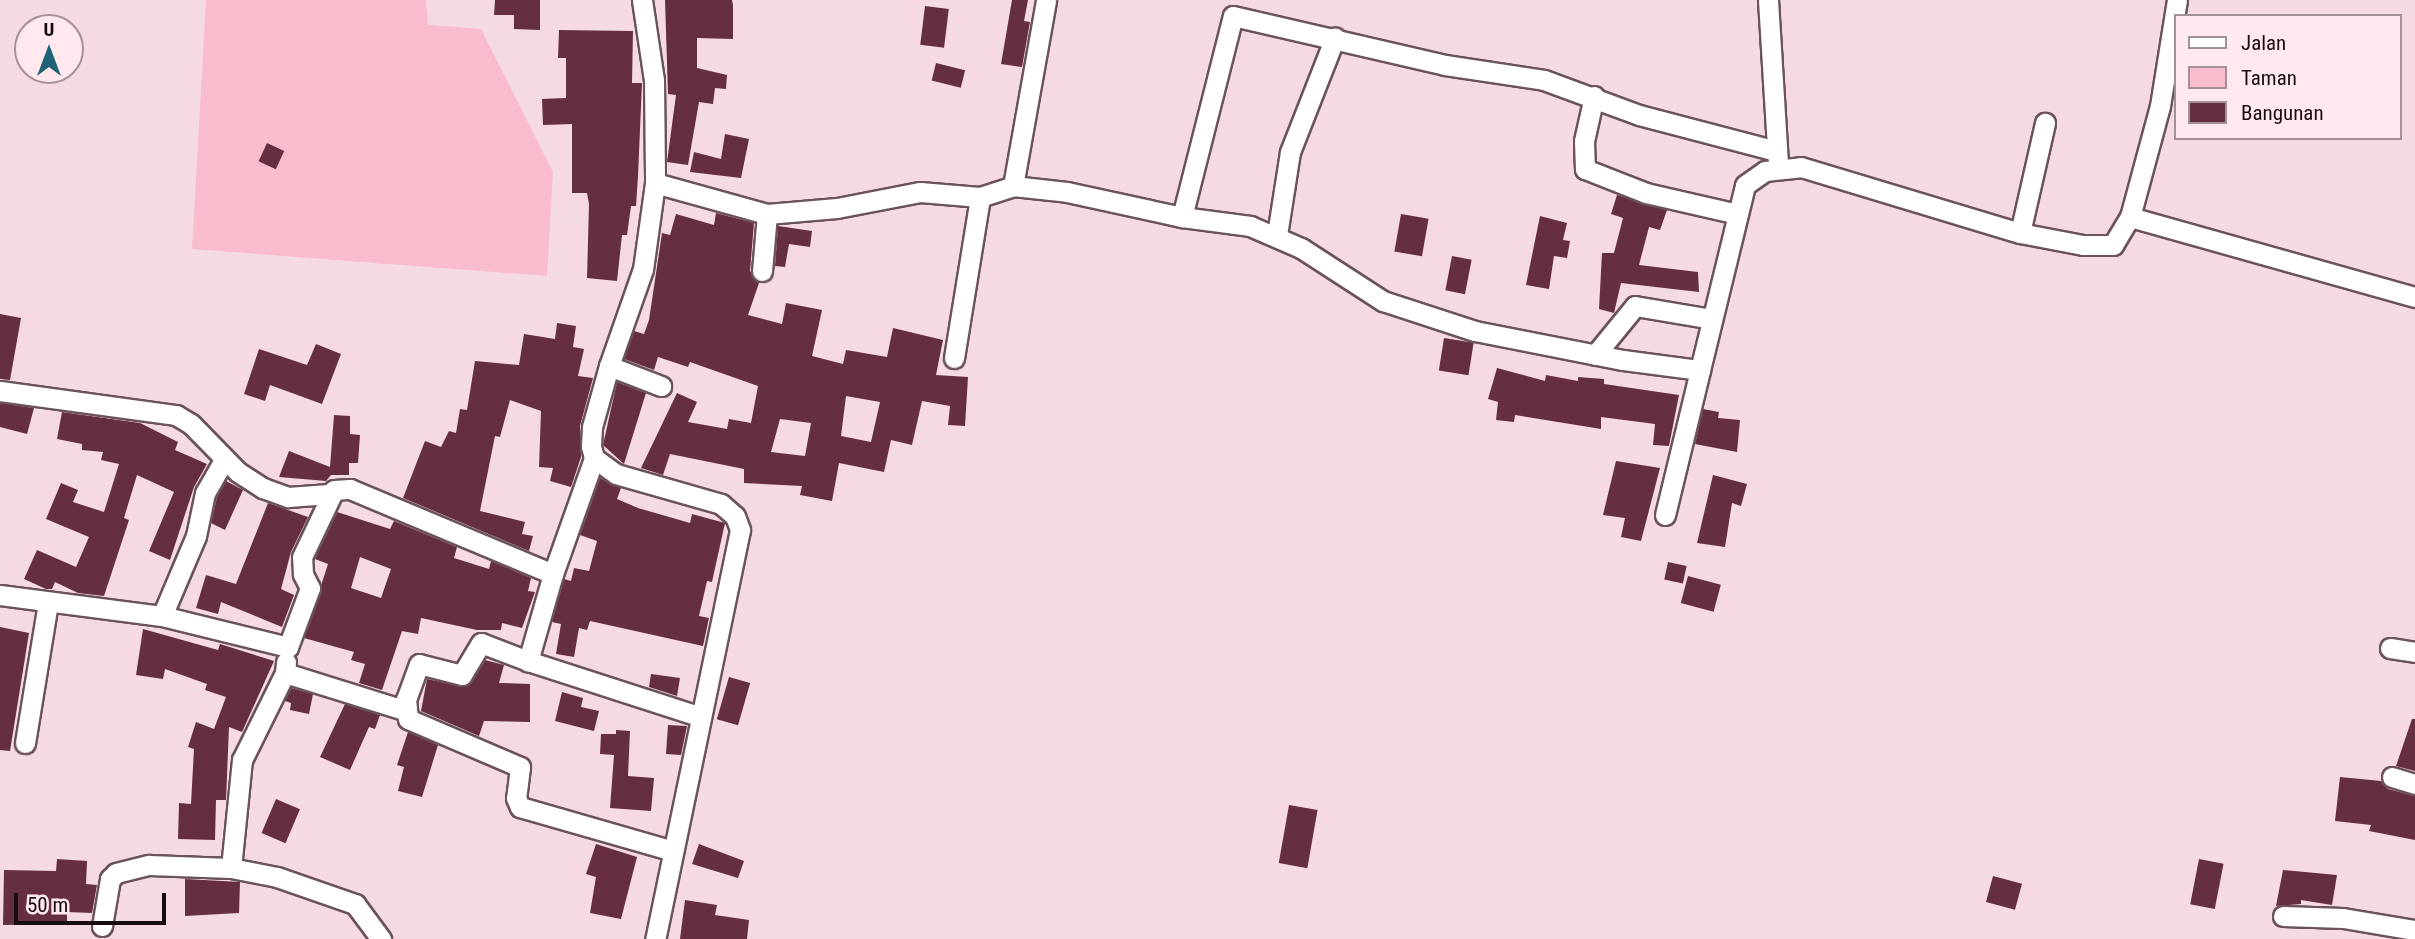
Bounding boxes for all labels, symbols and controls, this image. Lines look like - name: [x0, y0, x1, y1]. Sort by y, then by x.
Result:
- north arrow: [14, 14, 84, 84]
- legend: [2174, 14, 2401, 140]
- text: U: [44, 18, 54, 41]
- text: Jalan: [2241, 31, 2286, 55]
- text: Taman: [2241, 66, 2297, 90]
- text: Bangunan: [2241, 101, 2324, 125]
- scale bar: [18, 880, 170, 924]
- text: 50 m: [27, 893, 68, 917]

